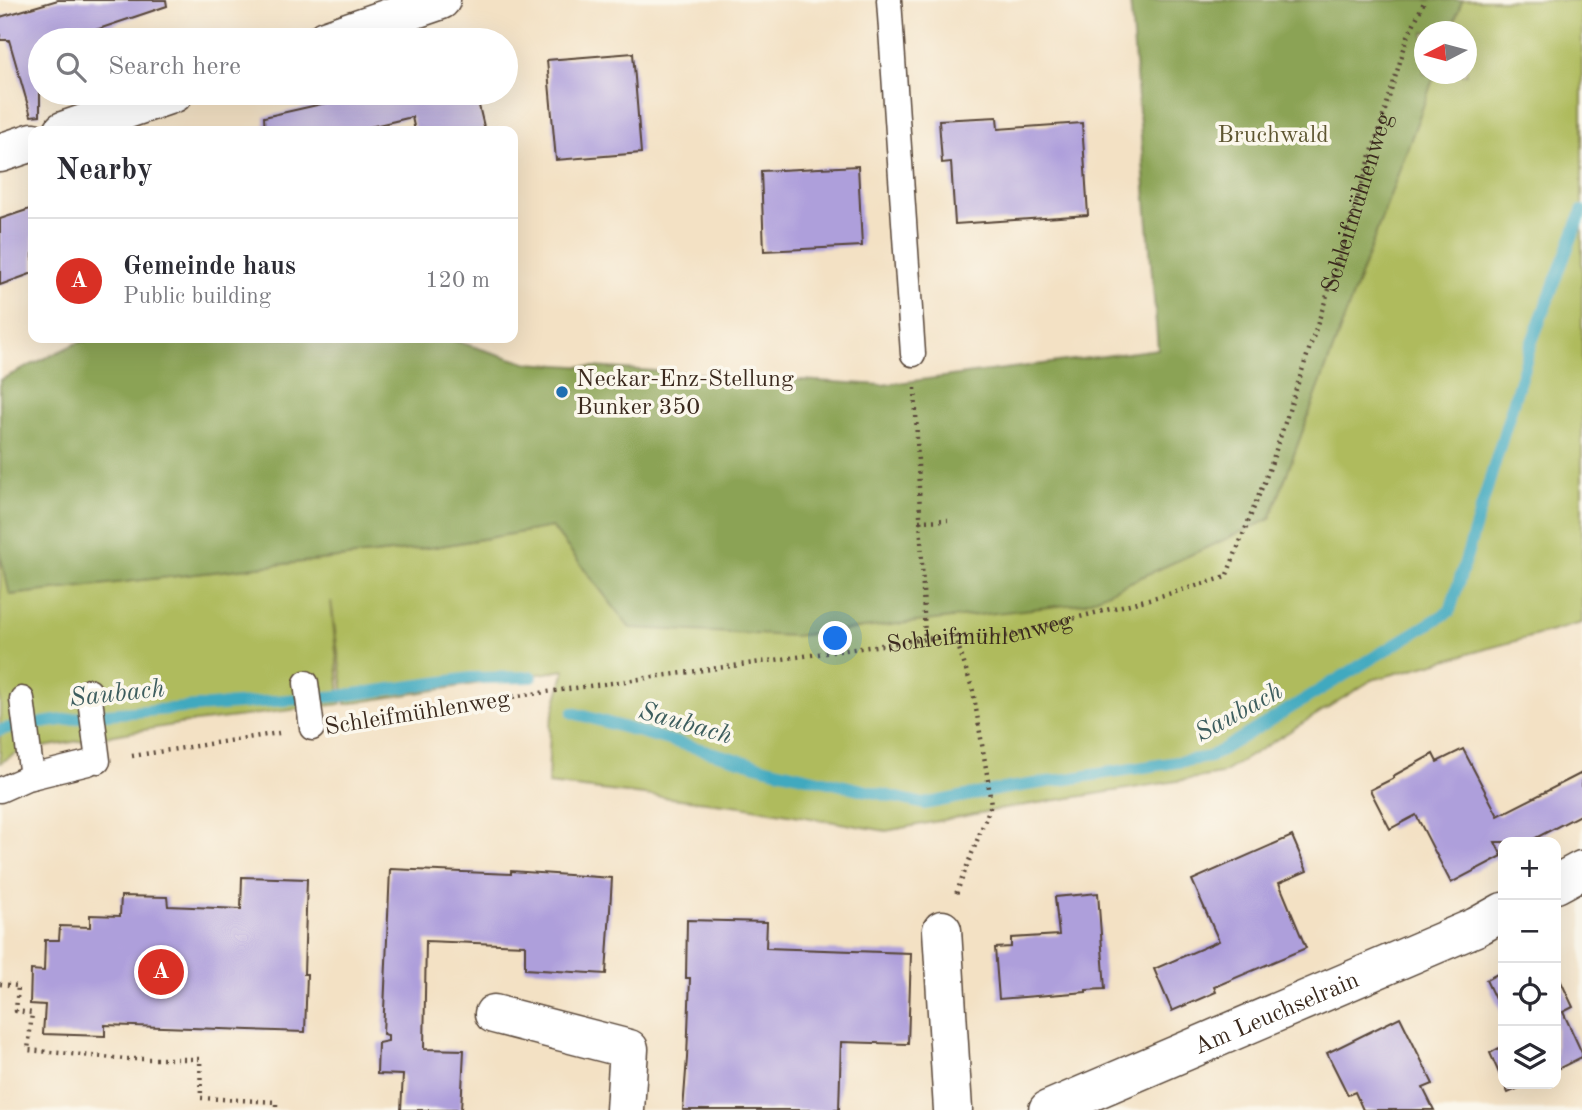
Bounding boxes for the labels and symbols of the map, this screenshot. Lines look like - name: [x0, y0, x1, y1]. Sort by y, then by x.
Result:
- north arrow: [1414, 21, 1477, 84]
- street label: Schleifmühlenweg: [1319, 110, 1398, 296]
- park label: Bruchwald: [1217, 124, 1329, 148]
- place label: Neckar-Enz-Stellung Bunker 350: [576, 368, 794, 420]
- marker: Neckar-Enz-Stellung Bunker 350: [554, 384, 570, 400]
- street label: Schleifmühlenweg: [885, 609, 1075, 658]
- your location: [818, 621, 852, 655]
- water label: Saubach: [68, 676, 166, 712]
- water label: Saubach: [1191, 678, 1287, 747]
- street label: Schleifmühlenweg: [323, 687, 512, 740]
- water label: Saubach: [636, 698, 735, 750]
- pin: A: [138, 946, 184, 998]
- street label: Am Leuchselrain: [1191, 969, 1363, 1060]

